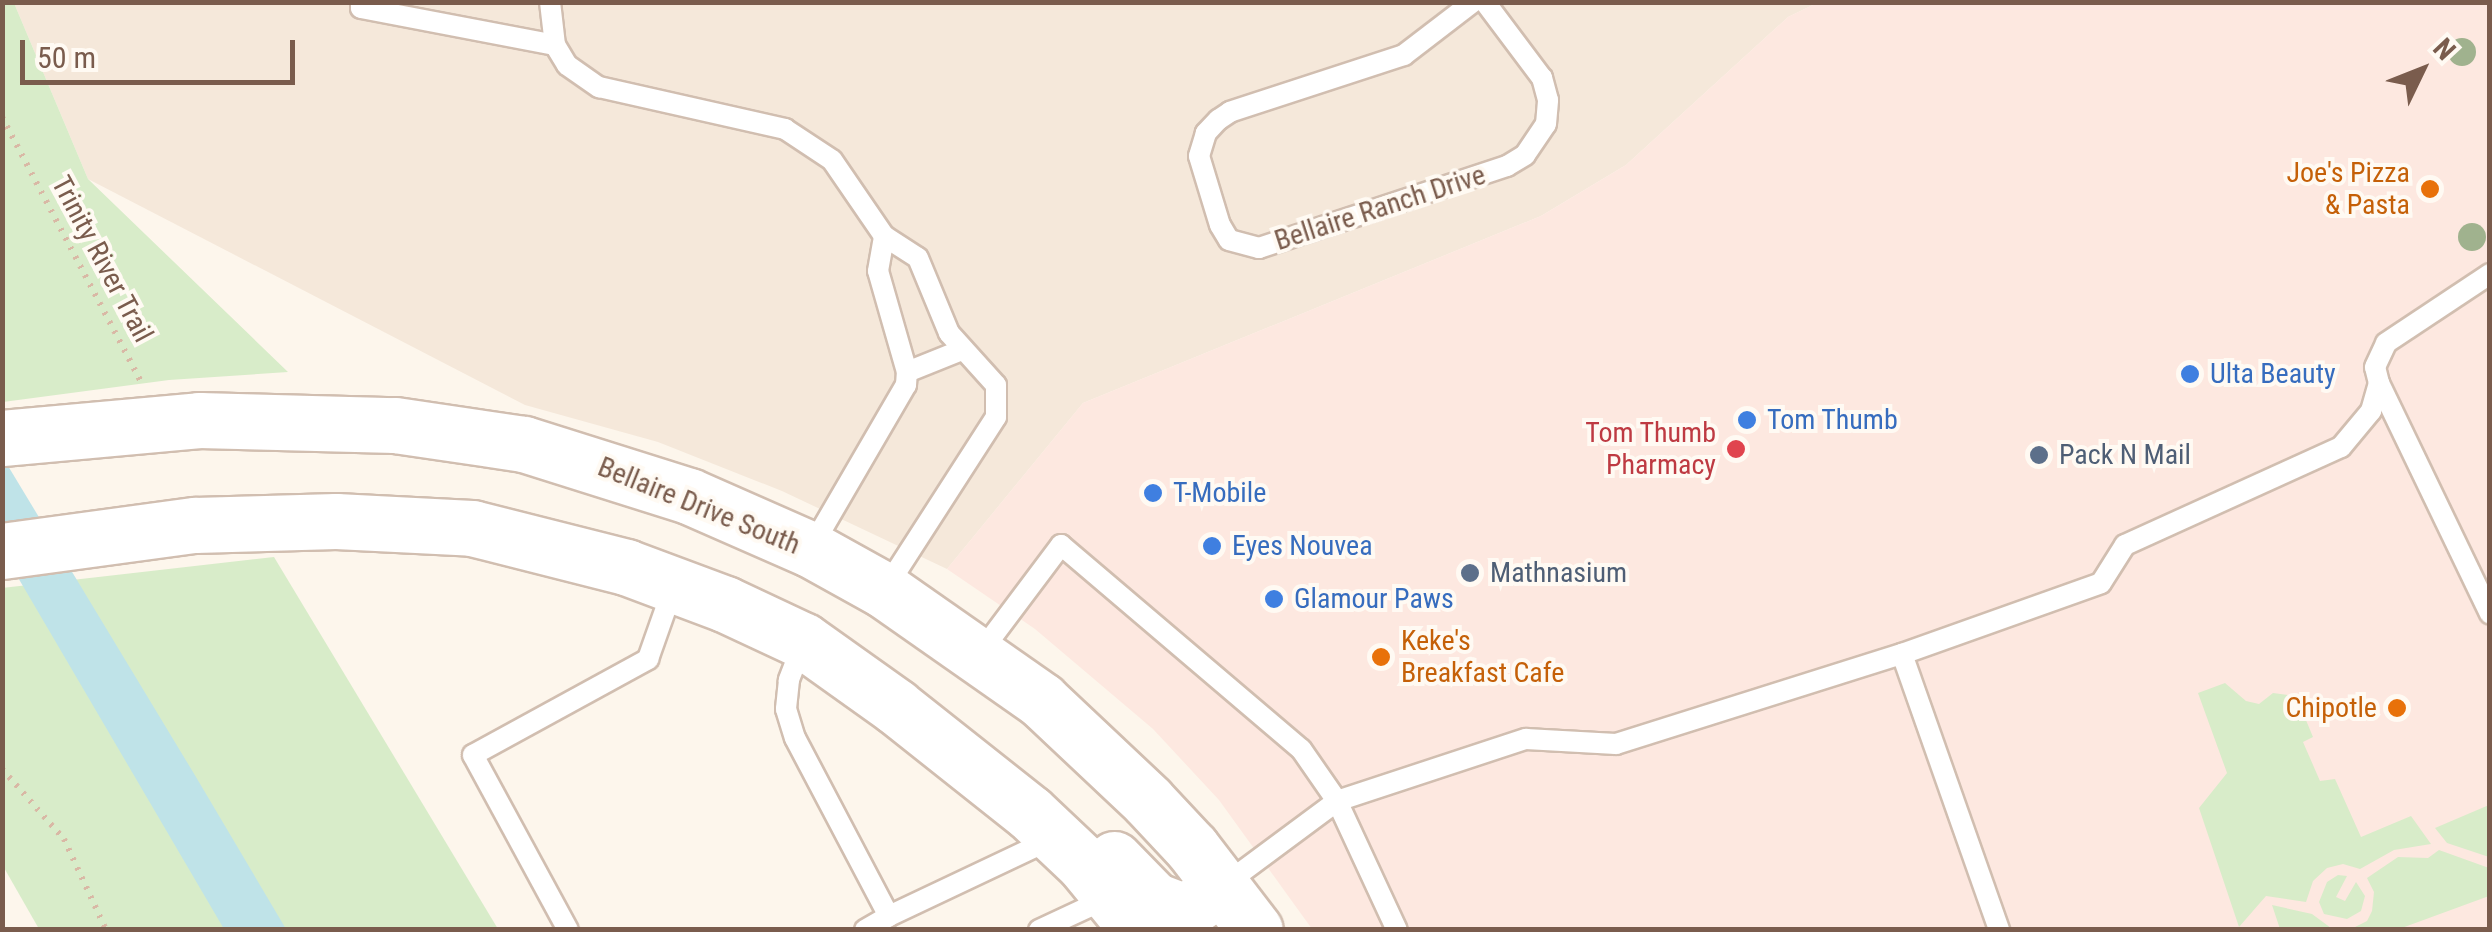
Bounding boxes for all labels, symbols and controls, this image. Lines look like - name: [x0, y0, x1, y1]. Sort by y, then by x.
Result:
- scale bar: [25, 20, 300, 82]
- north arrow: [2372, 20, 2472, 120]
- text: N: [2426, 32, 2462, 67]
- text: 50 m: [37, 40, 96, 75]
- place label: Joe's Pizza & Pasta: [2287, 156, 2410, 222]
- street label: Bellaire Ranch Drive: [1270, 158, 1490, 258]
- street label: Trinity River Trail: [44, 170, 160, 348]
- marker: Joe's Pizza & Pasta: [2419, 178, 2441, 200]
- place label: Ulta Beauty: [2210, 357, 2336, 391]
- marker: Ulta Beauty: [2179, 363, 2201, 385]
- place label: Tom Thumb: [1767, 403, 1898, 437]
- marker: Tom Thumb: [1736, 409, 1758, 431]
- place label: Tom Thumb Pharmacy: [1585, 416, 1716, 482]
- marker: Tom Thumb Pharmacy: [1725, 438, 1747, 460]
- place label: Pack N Mail: [2059, 438, 2191, 472]
- marker: Pack N Mail: [2028, 444, 2050, 466]
- street label: Bellaire Drive South: [593, 450, 805, 562]
- place label: T-Mobile: [1173, 476, 1266, 510]
- marker: T-Mobile: [1142, 482, 1164, 504]
- place label: Eyes Nouvea: [1232, 529, 1373, 563]
- marker: Eyes Nouvea: [1201, 535, 1223, 557]
- place label: Mathnasium: [1490, 556, 1627, 590]
- marker: Mathnasium: [1459, 562, 1481, 584]
- place label: Glamour Paws: [1294, 582, 1454, 616]
- marker: Glamour Paws: [1263, 588, 1285, 610]
- place label: Keke's Breakfast Cafe: [1401, 624, 1564, 690]
- marker: Keke's Breakfast Cafe: [1370, 646, 1392, 668]
- place label: Chipotle: [2285, 691, 2377, 725]
- marker: Chipotle: [2386, 697, 2408, 719]

